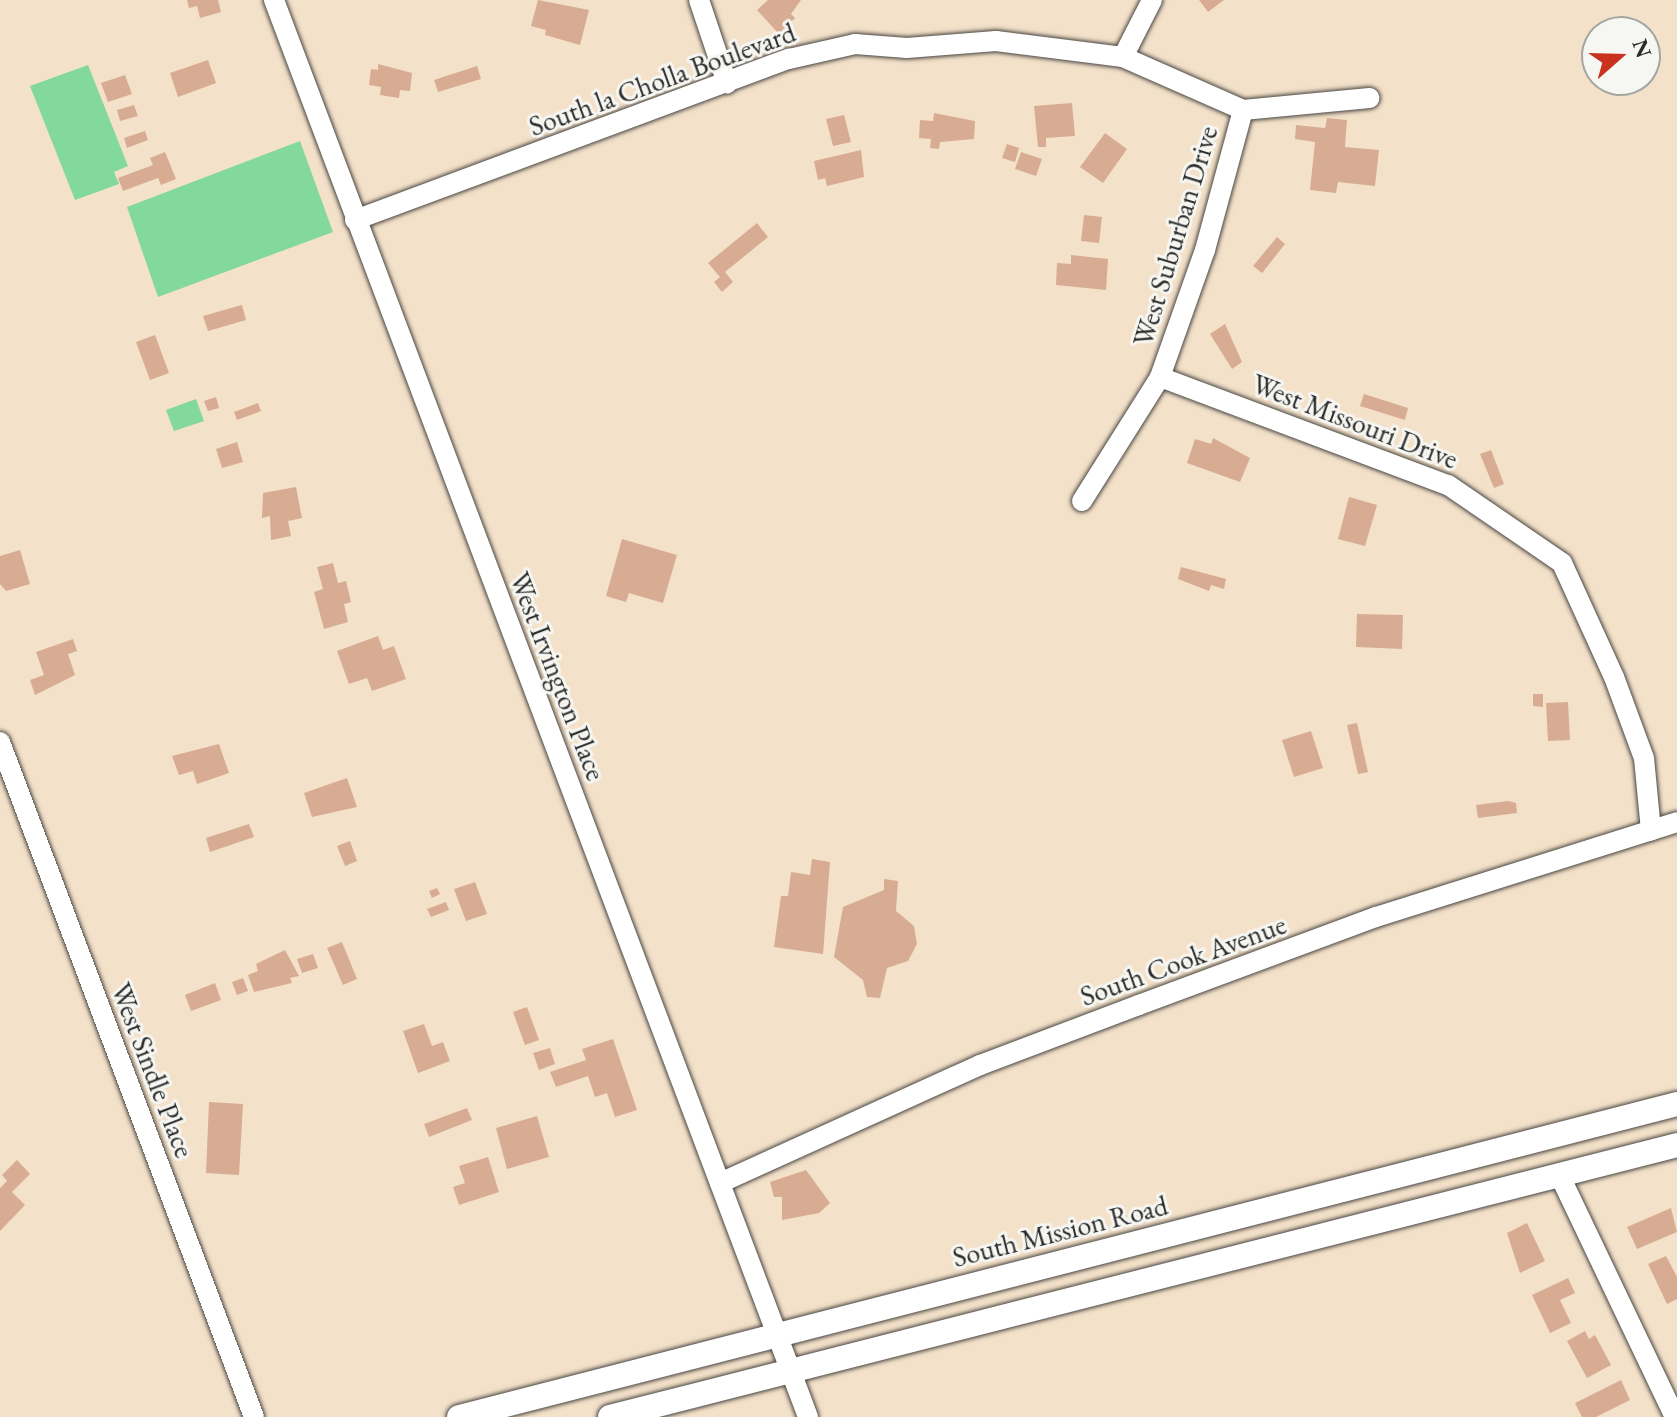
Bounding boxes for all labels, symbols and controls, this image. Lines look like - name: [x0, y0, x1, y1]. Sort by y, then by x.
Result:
- street label: South la Cholla Boulevard: [524, 15, 800, 143]
- north arrow: [1581, 16, 1661, 96]
- text: N: [1625, 35, 1659, 62]
- street label: West Suburban Drive: [1125, 122, 1225, 350]
- street label: West Missouri Drive: [1247, 366, 1463, 476]
- street label: West Irvington Place: [503, 567, 613, 785]
- street label: South Cook Avenue: [1075, 907, 1291, 1013]
- street label: West Sindle Place: [104, 978, 202, 1162]
- street label: South Mission Road: [949, 1188, 1171, 1274]

